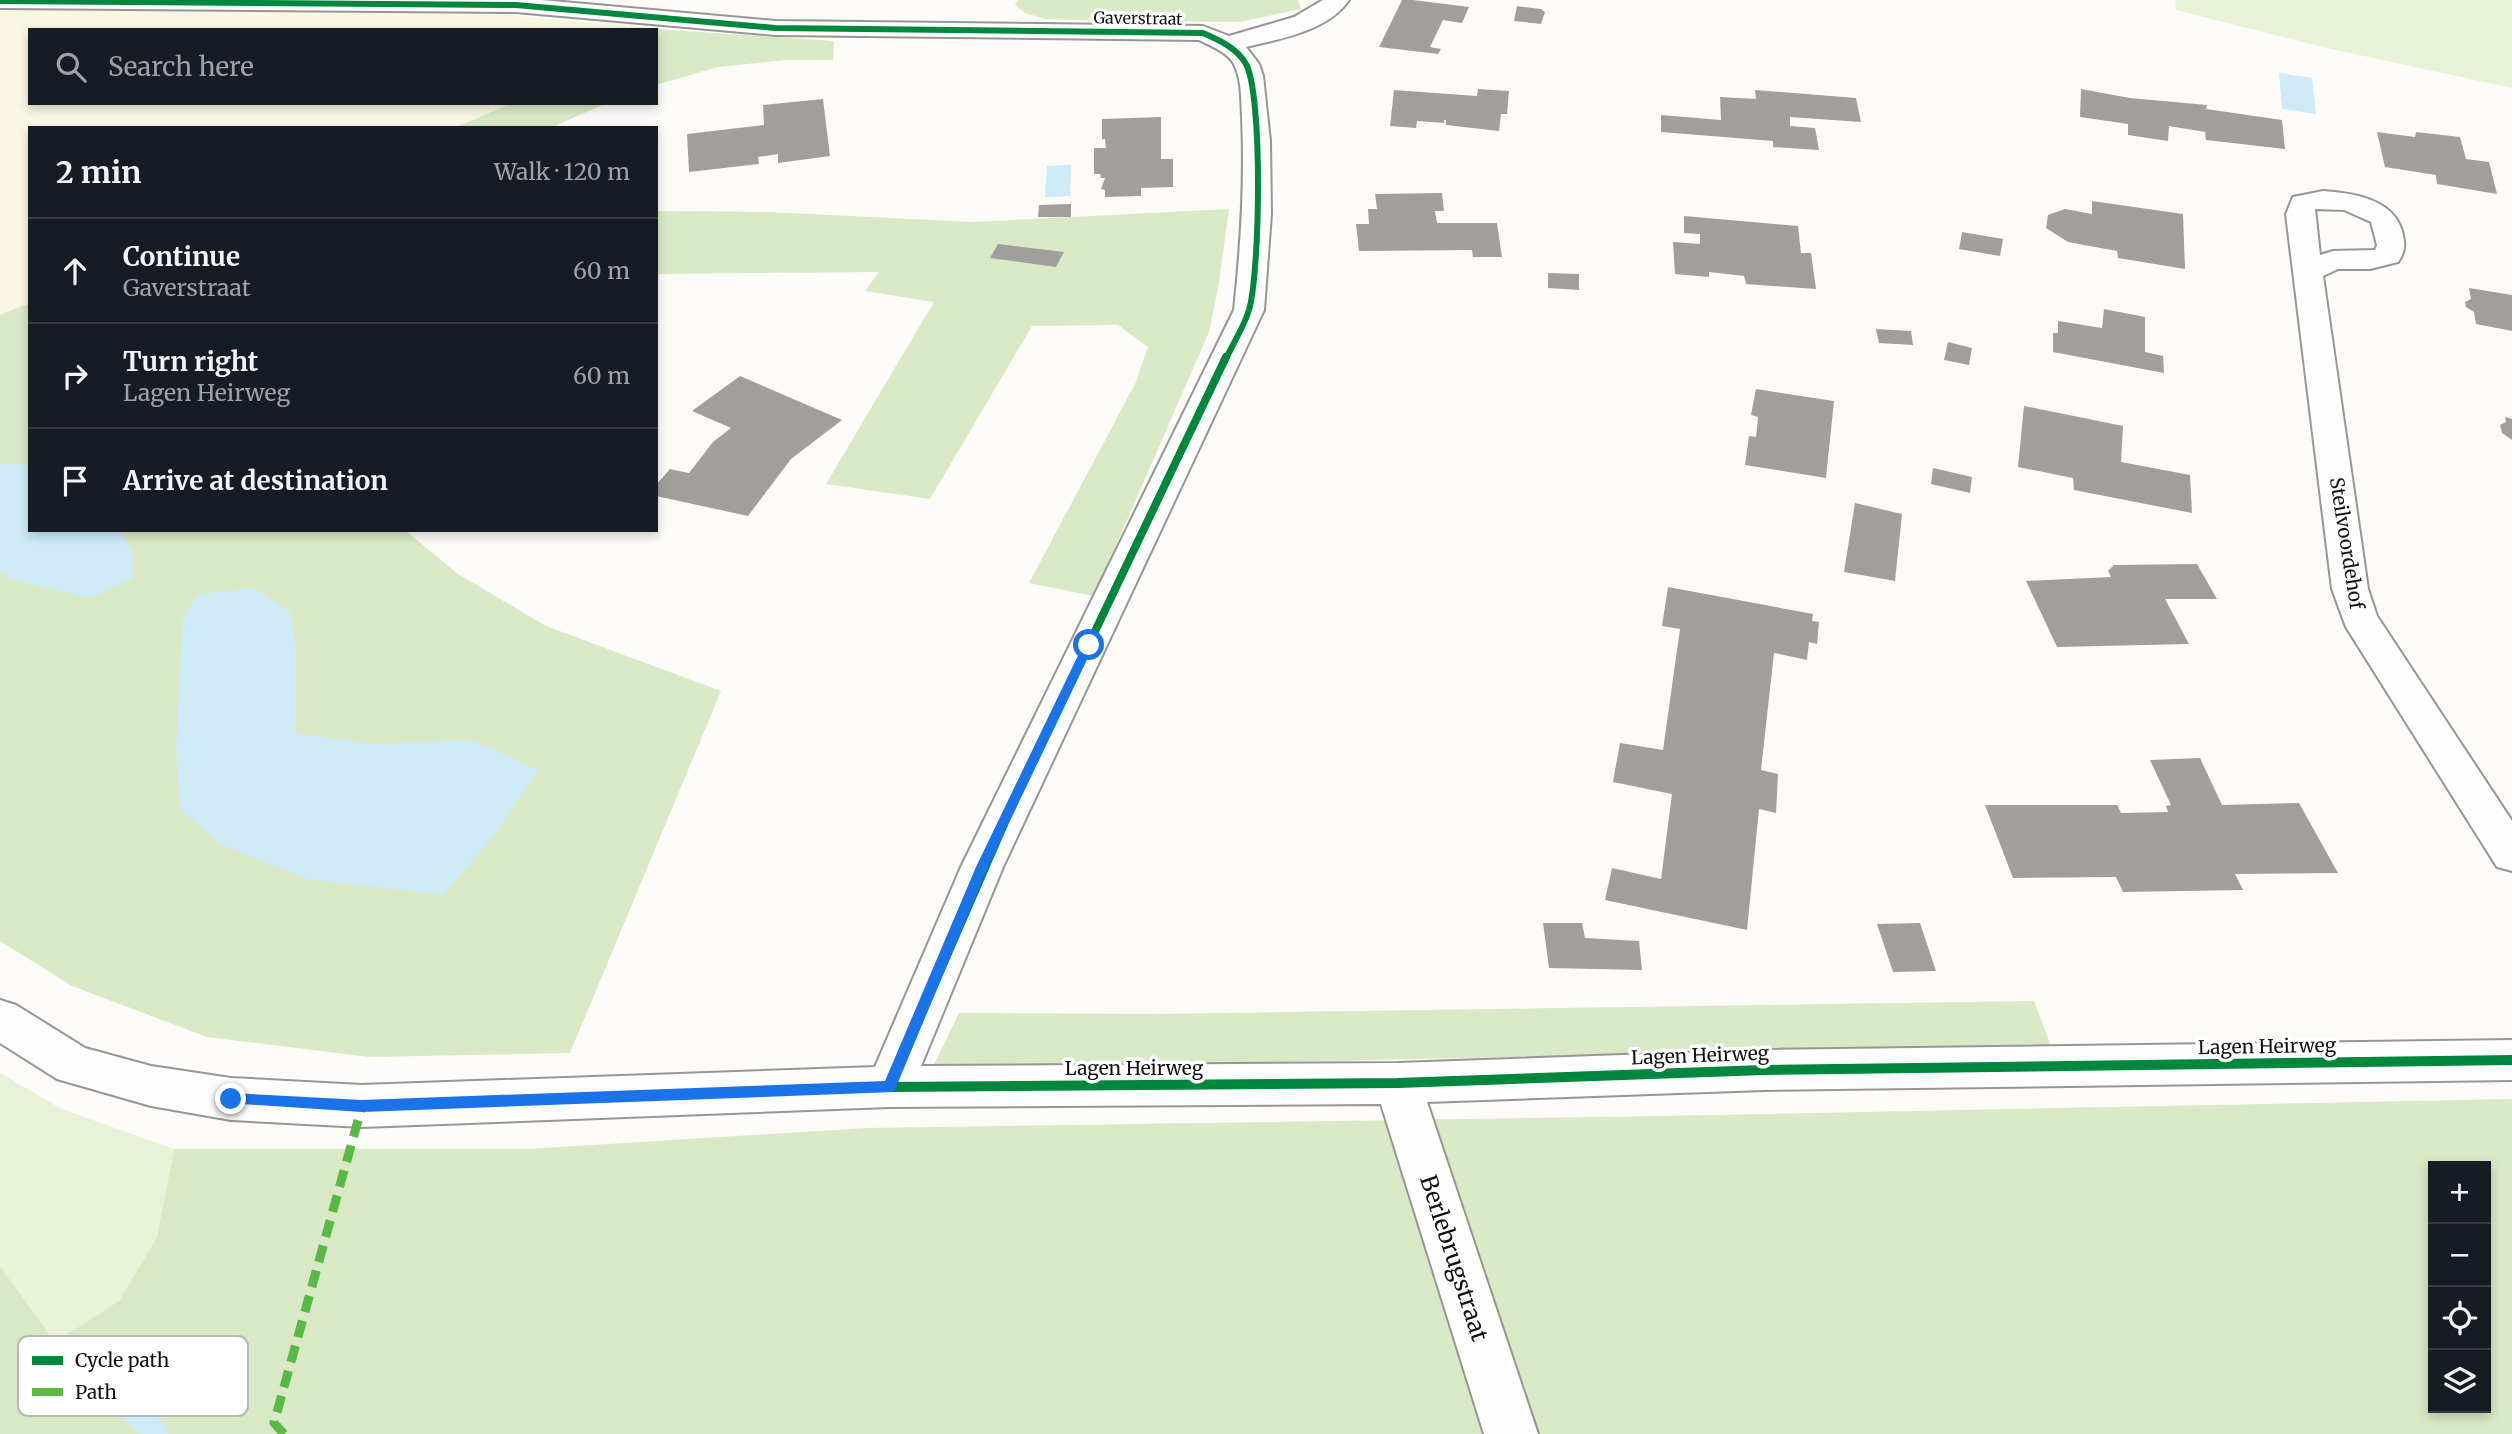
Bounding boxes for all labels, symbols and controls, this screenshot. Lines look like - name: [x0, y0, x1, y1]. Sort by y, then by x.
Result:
- street label: Gaverstraat: [1093, 7, 1183, 29]
- search box: [28, 28, 658, 105]
- icon: search: [52, 48, 90, 86]
- text: Search here: [108, 50, 254, 83]
- text: 2 min: [56, 153, 141, 191]
- text: Walk · 120 m: [494, 157, 630, 186]
- text: Continue: [123, 240, 240, 273]
- icon: ahead: [56, 252, 94, 290]
- text: 60 m: [573, 256, 630, 285]
- text: Gaverstraat: [123, 273, 251, 302]
- text: Turn right: [123, 345, 258, 378]
- icon: right: [56, 357, 94, 395]
- text: 60 m: [573, 361, 630, 390]
- text: Lagen Heirweg: [123, 378, 290, 407]
- icon: arrive: [56, 462, 94, 500]
- text: Arrive at destination: [123, 464, 388, 497]
- street label: Steilvoordehof: [2325, 475, 2369, 611]
- route start: [1073, 629, 1104, 660]
- street label: Lagen Heirweg: [2198, 1033, 2337, 1059]
- street label: Lagen Heirweg: [1630, 1041, 1770, 1069]
- street label: Lagen Heirweg: [1065, 1056, 1204, 1080]
- route end: [215, 1083, 246, 1114]
- map controls: [2428, 1161, 2491, 1413]
- button: +: [2428, 1161, 2491, 1224]
- street label: Berlebrugstraat: [1414, 1171, 1495, 1345]
- button: −: [2428, 1224, 2491, 1287]
- button: locate: [2428, 1287, 2491, 1350]
- legend: [18, 1336, 248, 1416]
- text: Cycle path: [75, 1348, 170, 1372]
- button: layers: [2428, 1350, 2491, 1413]
- text: Path: [75, 1380, 117, 1404]

